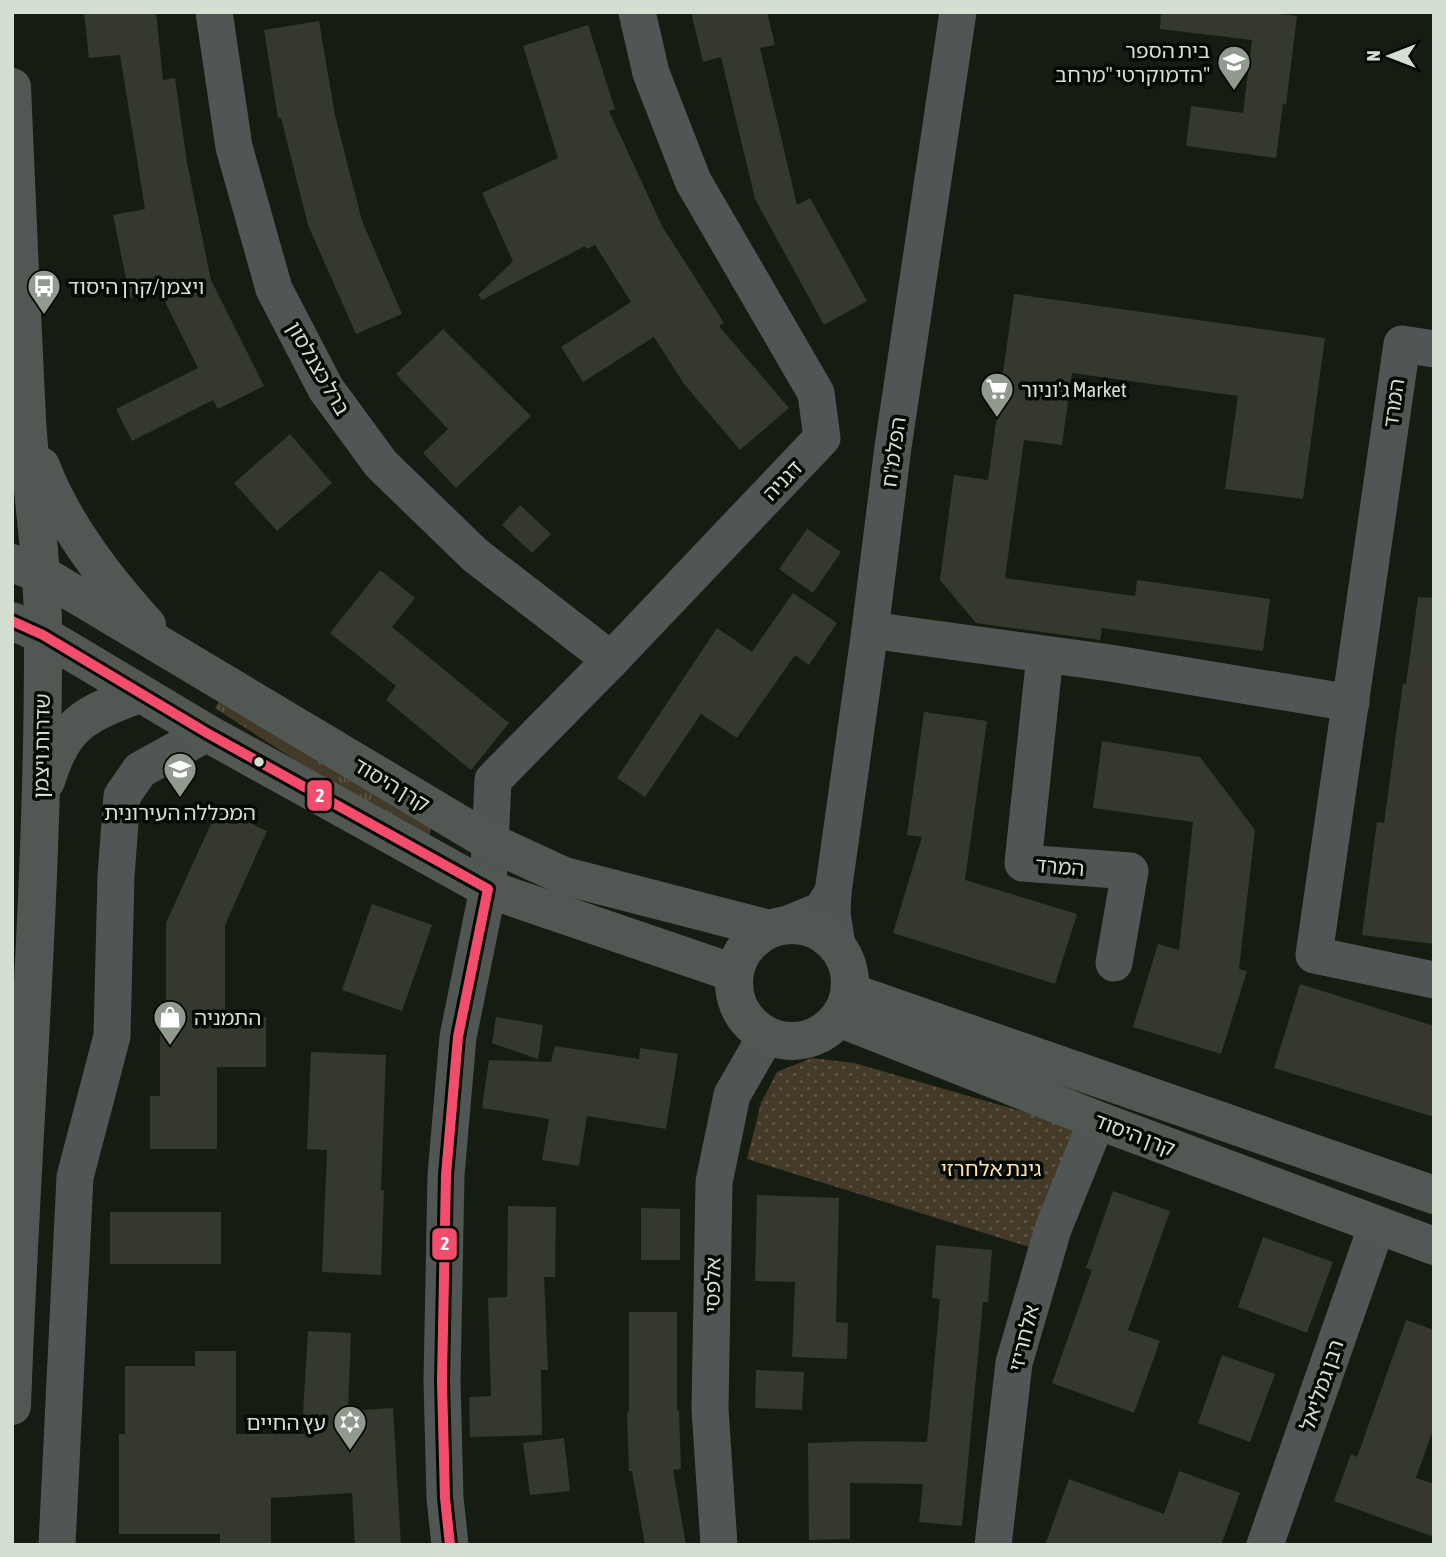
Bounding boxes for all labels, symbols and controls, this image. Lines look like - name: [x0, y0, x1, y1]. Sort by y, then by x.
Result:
- north arrow: [1355, 21, 1425, 91]
- place label: בית הספר הדמוקרטי "מרחב": [1055, 38, 1210, 86]
- school or university icon: בית הספר הדמוקרטי "מרחב": [1215, 43, 1253, 92]
- text: N: [1362, 50, 1384, 62]
- bus stop icon: ויצמן/קרן היסוד: [25, 267, 63, 316]
- place label: ויצמן/קרן היסוד: [68, 274, 204, 298]
- street label: ברל כצנלסון: [283, 317, 355, 419]
- supermarket icon: ג'וניור Market: [978, 370, 1016, 419]
- place label: ג'וניור Market: [1021, 377, 1127, 401]
- street label: המרד: [1378, 377, 1408, 429]
- street label: הפלמ"ח: [876, 415, 910, 489]
- street label: דגניה: [757, 455, 807, 505]
- street label: שדרות ויצמן: [28, 693, 54, 799]
- school or university icon: המכללה העירונית: [161, 750, 199, 799]
- street label: קרן היסוד: [350, 752, 434, 816]
- unlabelled marker: [252, 755, 266, 769]
- line badge: 2: [306, 779, 333, 812]
- text: 2: [316, 784, 325, 806]
- place label: המכללה העירונית: [104, 800, 256, 824]
- street label: המרד: [1034, 852, 1086, 880]
- shop icon: התמניה: [151, 998, 189, 1047]
- place label: התמניה: [194, 1005, 261, 1029]
- street label: קרן היסוד: [1091, 1108, 1179, 1160]
- park label: גינת אלחרזי: [941, 1156, 1041, 1180]
- line badge: 2: [431, 1227, 458, 1261]
- text: 2: [441, 1232, 450, 1254]
- street label: אלפסי: [700, 1257, 724, 1313]
- street label: אלחריזי: [1003, 1302, 1043, 1374]
- street label: רבן גמליאל: [1294, 1336, 1348, 1434]
- synagogue icon: עץ החיים: [331, 1403, 369, 1452]
- place label: עץ החיים: [246, 1410, 326, 1434]

